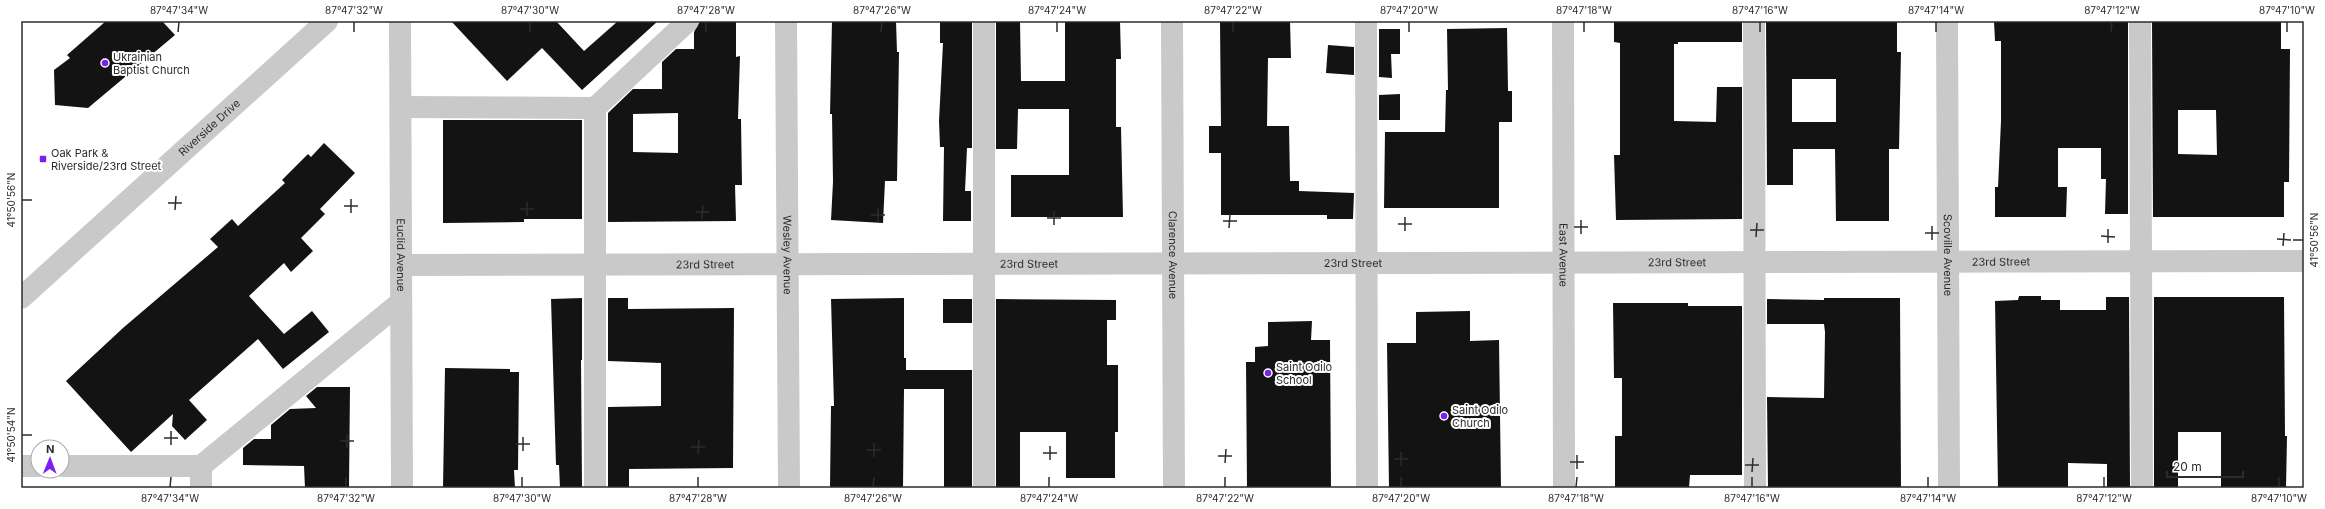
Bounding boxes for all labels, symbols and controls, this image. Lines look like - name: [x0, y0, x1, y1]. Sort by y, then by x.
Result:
- text: 87°47'34"W: [150, 4, 208, 16]
- text: 87°47'32"W: [325, 4, 383, 16]
- text: 87°47'30"W: [501, 4, 559, 16]
- text: 87°47'28"W: [677, 4, 735, 16]
- text: 87°47'26"W: [853, 4, 911, 16]
- text: 87°47'24"W: [1028, 4, 1086, 16]
- text: 87°47'22"W: [1204, 4, 1262, 16]
- text: 87°47'20"W: [1380, 4, 1438, 16]
- text: 87°47'18"W: [1556, 4, 1612, 16]
- text: 87°47'16"W: [1732, 4, 1788, 16]
- text: 87°47'14"W: [1908, 4, 1964, 16]
- text: 87°47'12"W: [2084, 4, 2140, 16]
- text: 87°47'10"W: [2259, 4, 2315, 16]
- place label: Ukrainian Baptist Church: [113, 50, 190, 77]
- marker: Ukrainian Baptist Church: [100, 58, 110, 68]
- street label: Riverside Drive: [176, 96, 243, 159]
- place label: Oak Park & Riverside/23rd Street: [51, 146, 162, 173]
- marker: Oak Park & Riverside/23rd Street: [38, 154, 48, 164]
- text: 41°50'56"N: [5, 173, 17, 227]
- street label: Clarence Avenue: [1166, 211, 1180, 299]
- text: 41°50'56"N: [2308, 213, 2320, 267]
- street label: Scoville Avenue: [1941, 214, 1955, 296]
- street label: Wesley Avenue: [780, 215, 795, 295]
- street label: Euclid Avenue: [394, 218, 408, 292]
- street label: East Avenue: [1556, 223, 1571, 287]
- street label: 23rd Street: [1648, 255, 1707, 269]
- street label: 23rd Street: [1972, 255, 2031, 269]
- street label: 23rd Street: [1324, 256, 1383, 270]
- street label: 23rd Street: [676, 257, 735, 271]
- street label: 23rd Street: [1000, 257, 1059, 271]
- place label: Saint Odilo School: [1276, 360, 1333, 387]
- marker: Saint Odilo School: [1263, 368, 1273, 378]
- place label: Saint Odilo Church: [1452, 403, 1509, 430]
- text: 41°50'54"N: [5, 407, 17, 463]
- marker: Saint Odilo Church: [1439, 411, 1449, 421]
- north arrow: [30, 439, 70, 479]
- text: N: [46, 442, 54, 456]
- scale bar: [2167, 453, 2243, 479]
- text: 20 m: [2173, 459, 2202, 474]
- text: 87°47'34"W: [141, 492, 199, 504]
- text: 87°47'32"W: [317, 492, 375, 504]
- text: 87°47'30"W: [493, 492, 551, 504]
- text: 87°47'28"W: [669, 492, 727, 504]
- text: 87°47'26"W: [844, 492, 902, 504]
- text: 87°47'24"W: [1020, 492, 1078, 504]
- text: 87°47'22"W: [1196, 492, 1254, 504]
- text: 87°47'20"W: [1372, 492, 1430, 504]
- text: 87°47'18"W: [1548, 492, 1604, 504]
- text: 87°47'16"W: [1724, 492, 1780, 504]
- text: 87°47'14"W: [1900, 492, 1956, 504]
- text: 87°47'12"W: [2076, 492, 2132, 504]
- text: 87°47'10"W: [2251, 492, 2307, 504]

